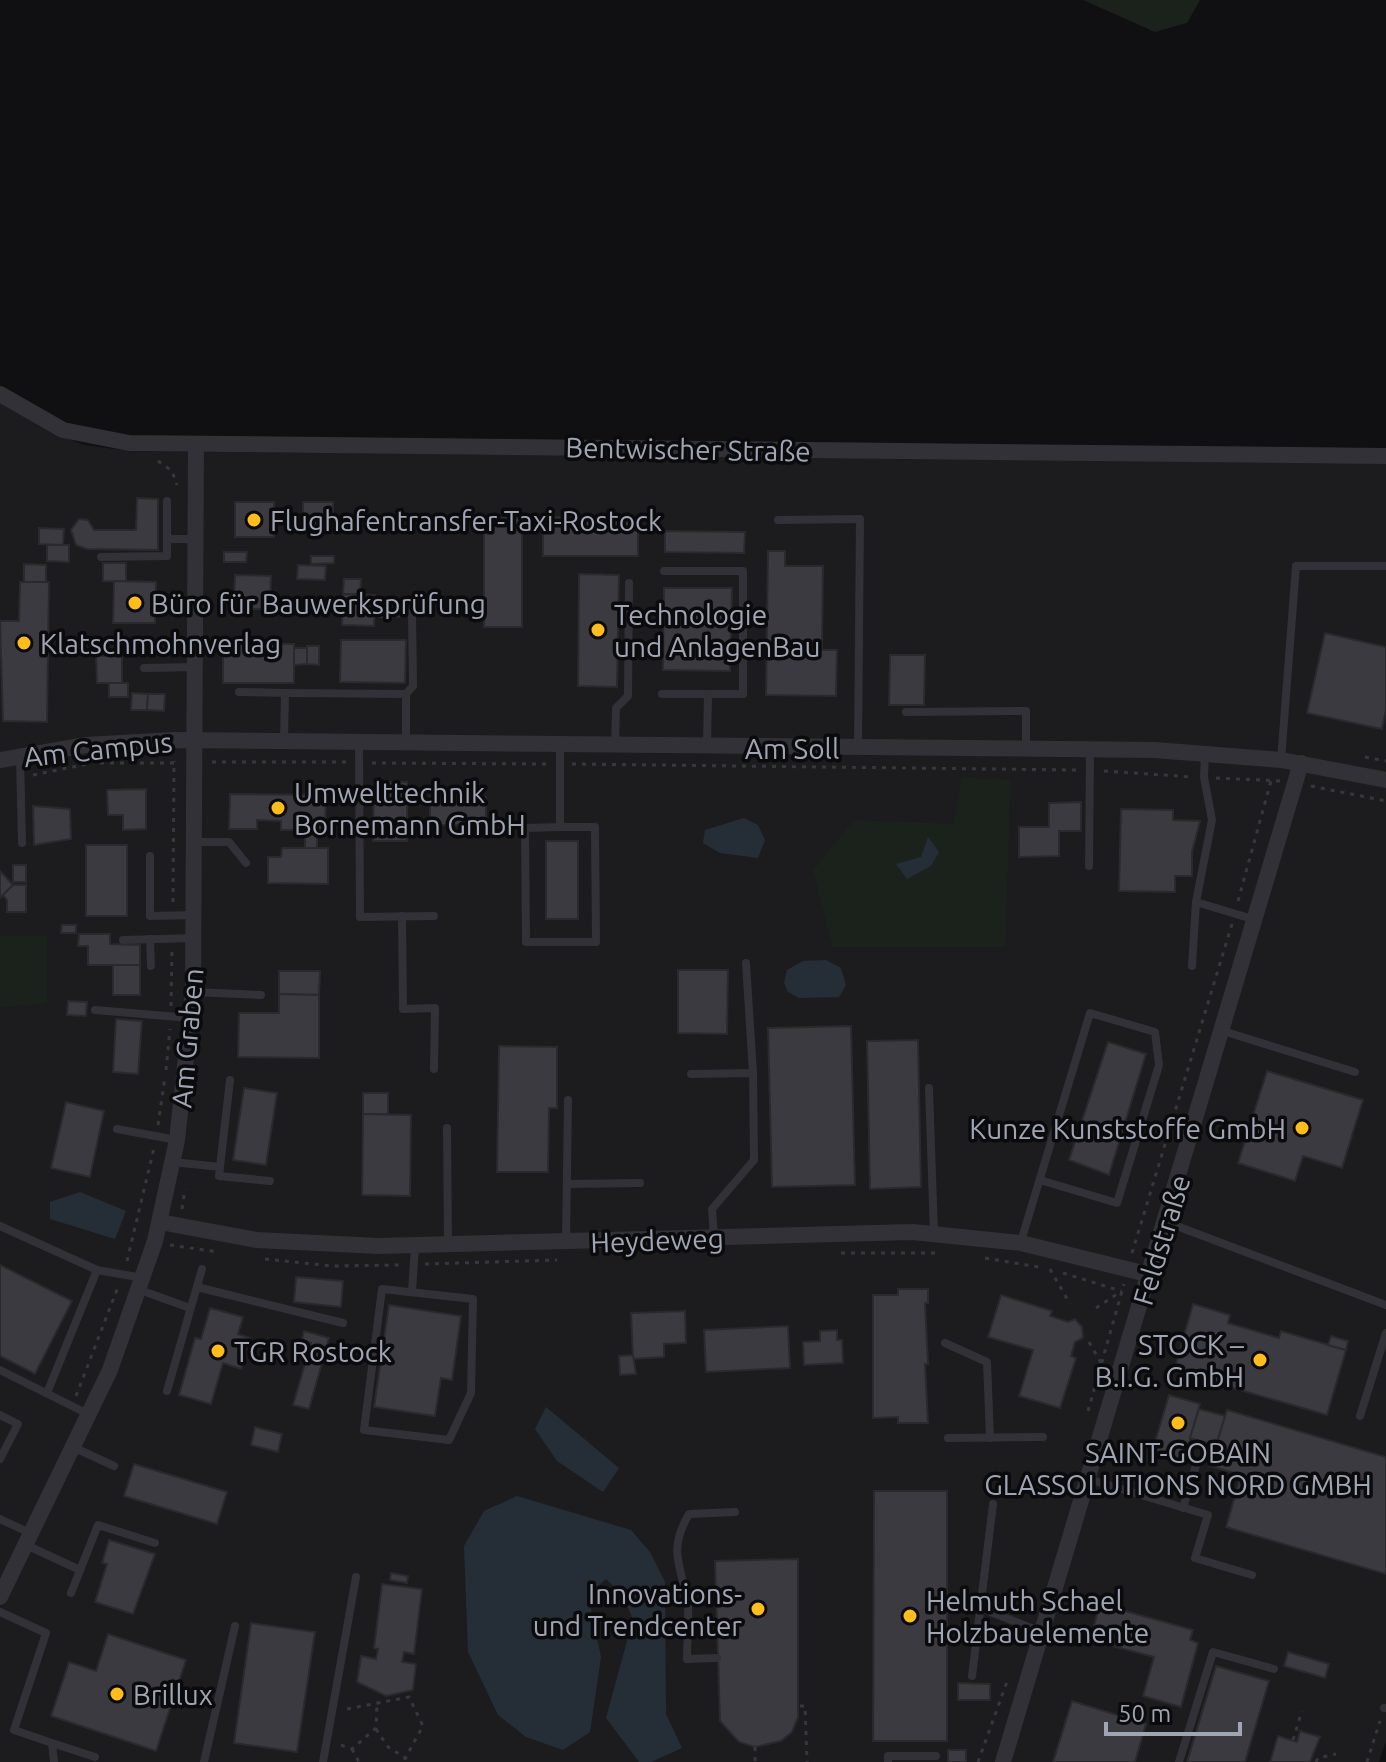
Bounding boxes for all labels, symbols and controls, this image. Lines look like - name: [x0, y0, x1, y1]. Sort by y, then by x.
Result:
- street label: Bentwischer Straße: [565, 431, 811, 467]
- place label: Flughafentransfer-Taxi-Rostock: [270, 505, 662, 536]
- marker: Flughafentransfer-Taxi-Rostock: [245, 511, 263, 529]
- place label: Büro für Bauwerksprüfung: [151, 588, 486, 619]
- marker: Büro für Bauwerksprüfung: [126, 594, 144, 612]
- place label: Technologie und AnlagenBau: [614, 599, 820, 662]
- marker: Technologie und AnlagenBau: [589, 621, 607, 639]
- place label: Klatschmohnverlag: [40, 628, 281, 659]
- marker: Klatschmohnverlag: [15, 634, 33, 652]
- street label: Am Campus: [22, 726, 174, 772]
- street label: Am Soll: [745, 733, 839, 764]
- place label: Umwelttechnik Bornemann GmbH: [294, 777, 526, 840]
- marker: Umwelttechnik Bornemann GmbH: [269, 799, 287, 817]
- street label: Am Graben: [165, 967, 209, 1109]
- place label: Kunze Kunststoffe GmbH: [969, 1113, 1286, 1144]
- marker: Kunze Kunststoffe GmbH: [1293, 1119, 1311, 1137]
- street label: Feldstraße: [1127, 1171, 1195, 1309]
- street label: Heydeweg: [590, 1222, 724, 1258]
- place label: STOCK – B.I.G. GmbH: [1095, 1329, 1244, 1392]
- place label: TGR Rostock: [234, 1336, 392, 1367]
- marker: TGR Rostock: [209, 1342, 227, 1360]
- marker: STOCK – B.I.G. GmbH: [1251, 1351, 1269, 1369]
- marker: SAINT-GOBAIN GLASSOLUTIONS NORD GMBH: [1169, 1414, 1187, 1432]
- place label: SAINT-GOBAIN GLASSOLUTIONS NORD GMBH: [984, 1437, 1372, 1500]
- place label: Innovations- und Trendcenter: [533, 1578, 742, 1641]
- place label: Helmuth Schael Holzbauelemente: [926, 1585, 1149, 1648]
- marker: Innovations- und Trendcenter: [749, 1600, 767, 1618]
- marker: Helmuth Schael Holzbauelemente: [901, 1607, 919, 1625]
- place label: Brillux: [133, 1679, 213, 1710]
- marker: Brillux: [108, 1685, 126, 1703]
- scale bar: [1106, 1686, 1240, 1736]
- text: 50 m: [1118, 1700, 1171, 1727]

